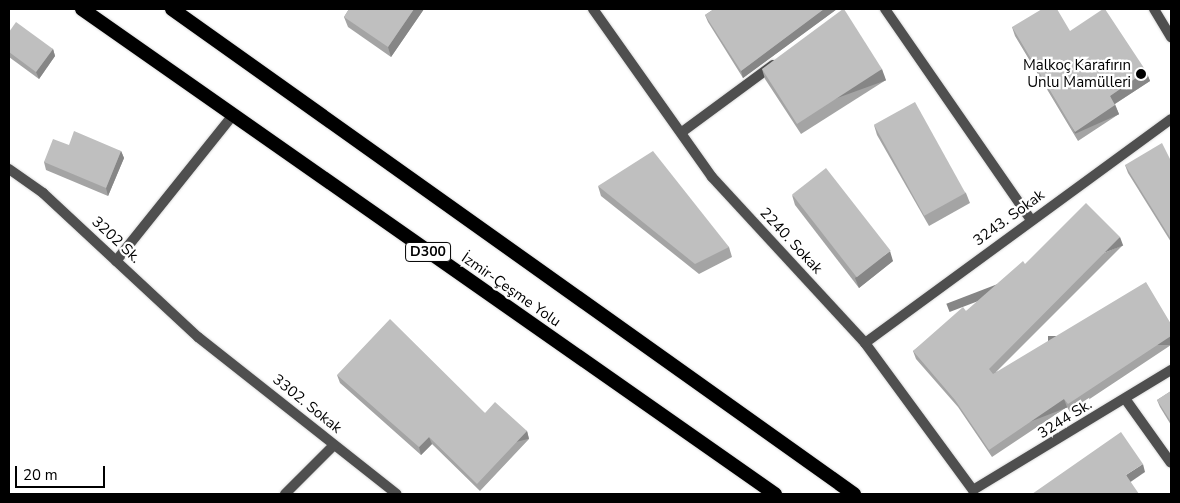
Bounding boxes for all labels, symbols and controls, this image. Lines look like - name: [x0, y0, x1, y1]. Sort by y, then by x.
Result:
- place label: Malkoç Karafırın Unlu Mamülleri: [1023, 56, 1131, 91]
- marker: Malkoç Karafırın Unlu Mamülleri: [1135, 68, 1147, 80]
- street label: 3243. Sokak: [970, 186, 1048, 250]
- street label: 2240. Sokak: [756, 204, 826, 278]
- street label: 3202 Sk.: [88, 213, 144, 267]
- road number: D300: [404, 240, 452, 264]
- street label: İzmir-Çeşme Yolu: [458, 249, 564, 331]
- street label: 3302. Sokak: [269, 371, 345, 437]
- street label: 3244 Sk.: [1035, 395, 1095, 443]
- scale bar: [18, 456, 108, 488]
- text: 20 m: [23, 465, 58, 485]

